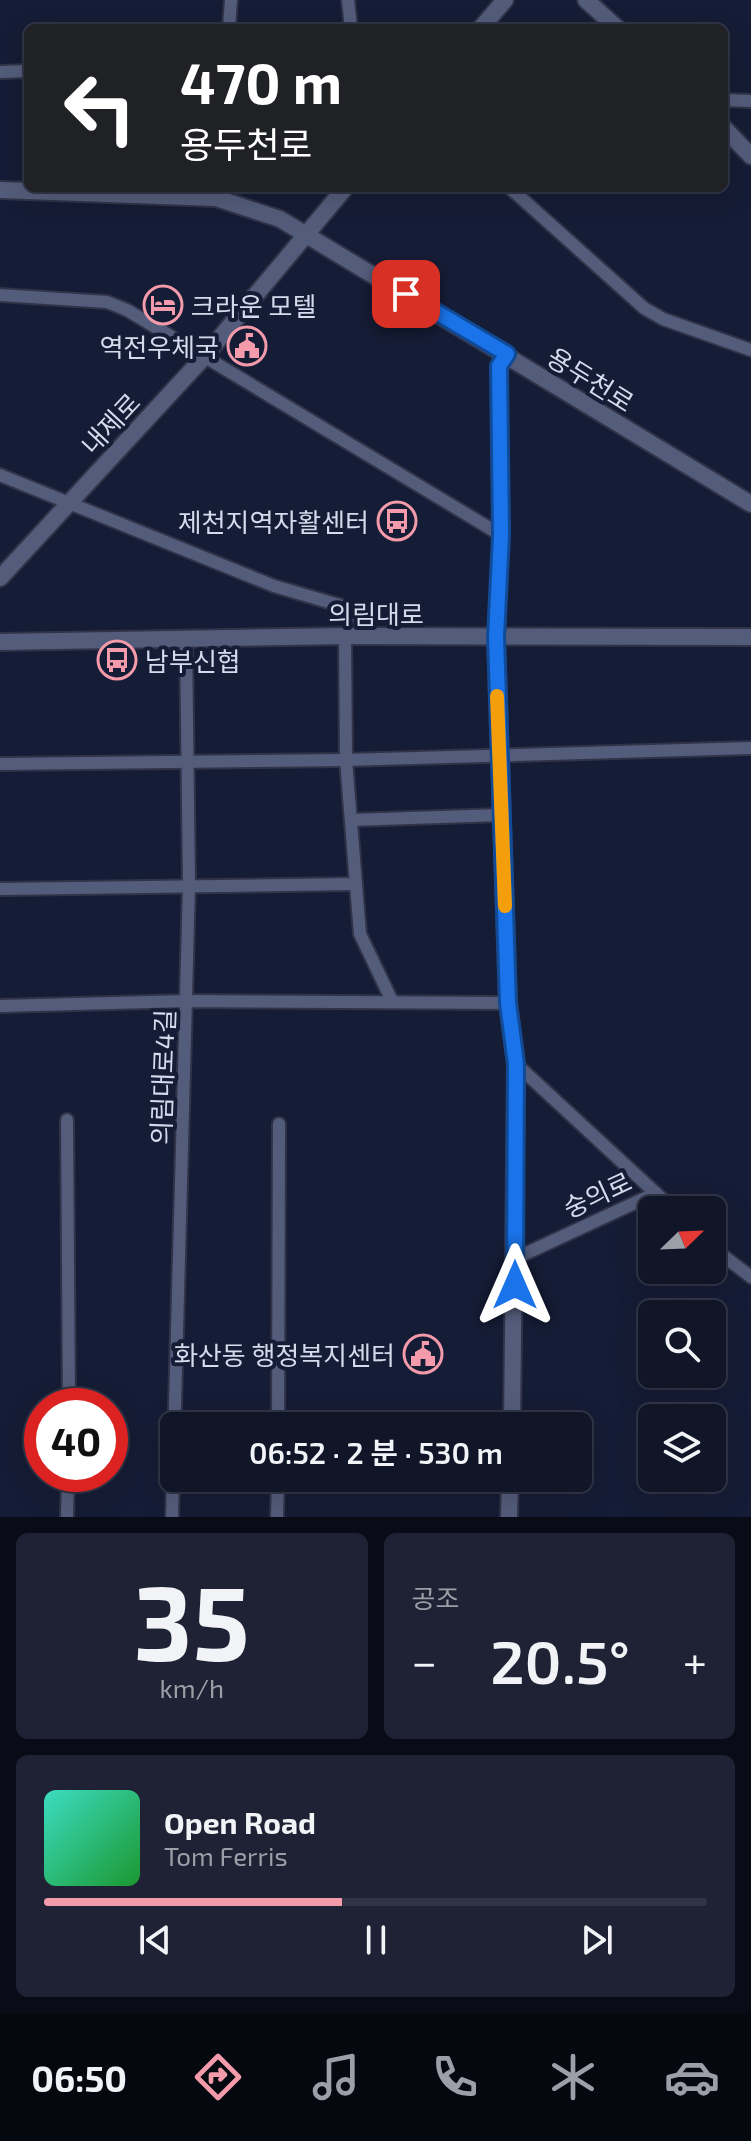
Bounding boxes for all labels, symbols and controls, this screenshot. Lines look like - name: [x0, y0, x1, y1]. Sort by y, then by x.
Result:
- text: 470 m: [180, 48, 342, 115]
- icon: left: [48, 56, 152, 160]
- text: 용두천로: [180, 122, 312, 165]
- pin: [372, 260, 440, 328]
- icon: arrive: [384, 272, 428, 316]
- hotel icon: 크라운 모텔: [142, 284, 184, 326]
- place label: 크라운 모텔: [191, 290, 316, 321]
- public building icon: 역전우체국: [226, 325, 268, 367]
- place label: 역전우체국: [99, 331, 219, 362]
- street label: 용두천로: [542, 341, 640, 417]
- street label: 내제로: [74, 386, 146, 460]
- bus stop icon: 제천지역자활센터: [376, 500, 418, 542]
- place label: 제천지역자활센터: [178, 506, 369, 537]
- street label: 의림대로: [328, 598, 424, 629]
- bus stop icon: 남부신협: [96, 639, 138, 681]
- place label: 남부신협: [145, 645, 241, 676]
- street label: 의림대로4길: [144, 1009, 180, 1145]
- street label: 숭의로: [558, 1165, 636, 1223]
- north arrow: [638, 1196, 726, 1284]
- map controls: [638, 1196, 726, 1492]
- position arrow: [473, 1243, 557, 1327]
- button: search: [638, 1300, 726, 1388]
- public building icon: 화산동 행정복지센터: [402, 1333, 444, 1375]
- place label: 화산동 행정복지센터: [174, 1339, 395, 1370]
- speed limit sign: 40: [24, 1388, 128, 1492]
- button: layers: [638, 1404, 726, 1492]
- text: 06:52 · 2 분 · 530 m: [249, 1434, 503, 1470]
- text: 35: [134, 1557, 250, 1682]
- text: 공조: [412, 1582, 459, 1613]
- text: 20.5°: [490, 1624, 630, 1696]
- text: −: [412, 1634, 437, 1687]
- text: +: [683, 1634, 707, 1687]
- text: km/h: [159, 1672, 224, 1703]
- text: Open Road: [164, 1804, 316, 1840]
- text: Tom Ferris: [164, 1840, 288, 1871]
- icon: previous: [133, 1918, 177, 1962]
- icon: pause: [354, 1918, 398, 1962]
- icon: next: [575, 1918, 619, 1962]
- icon: directions: [190, 2049, 246, 2105]
- icon: music: [308, 2049, 364, 2105]
- icon: phone: [427, 2049, 483, 2105]
- icon: climate: [545, 2049, 601, 2105]
- icon: car: [664, 2049, 720, 2105]
- text: 06:50: [31, 2056, 127, 2099]

